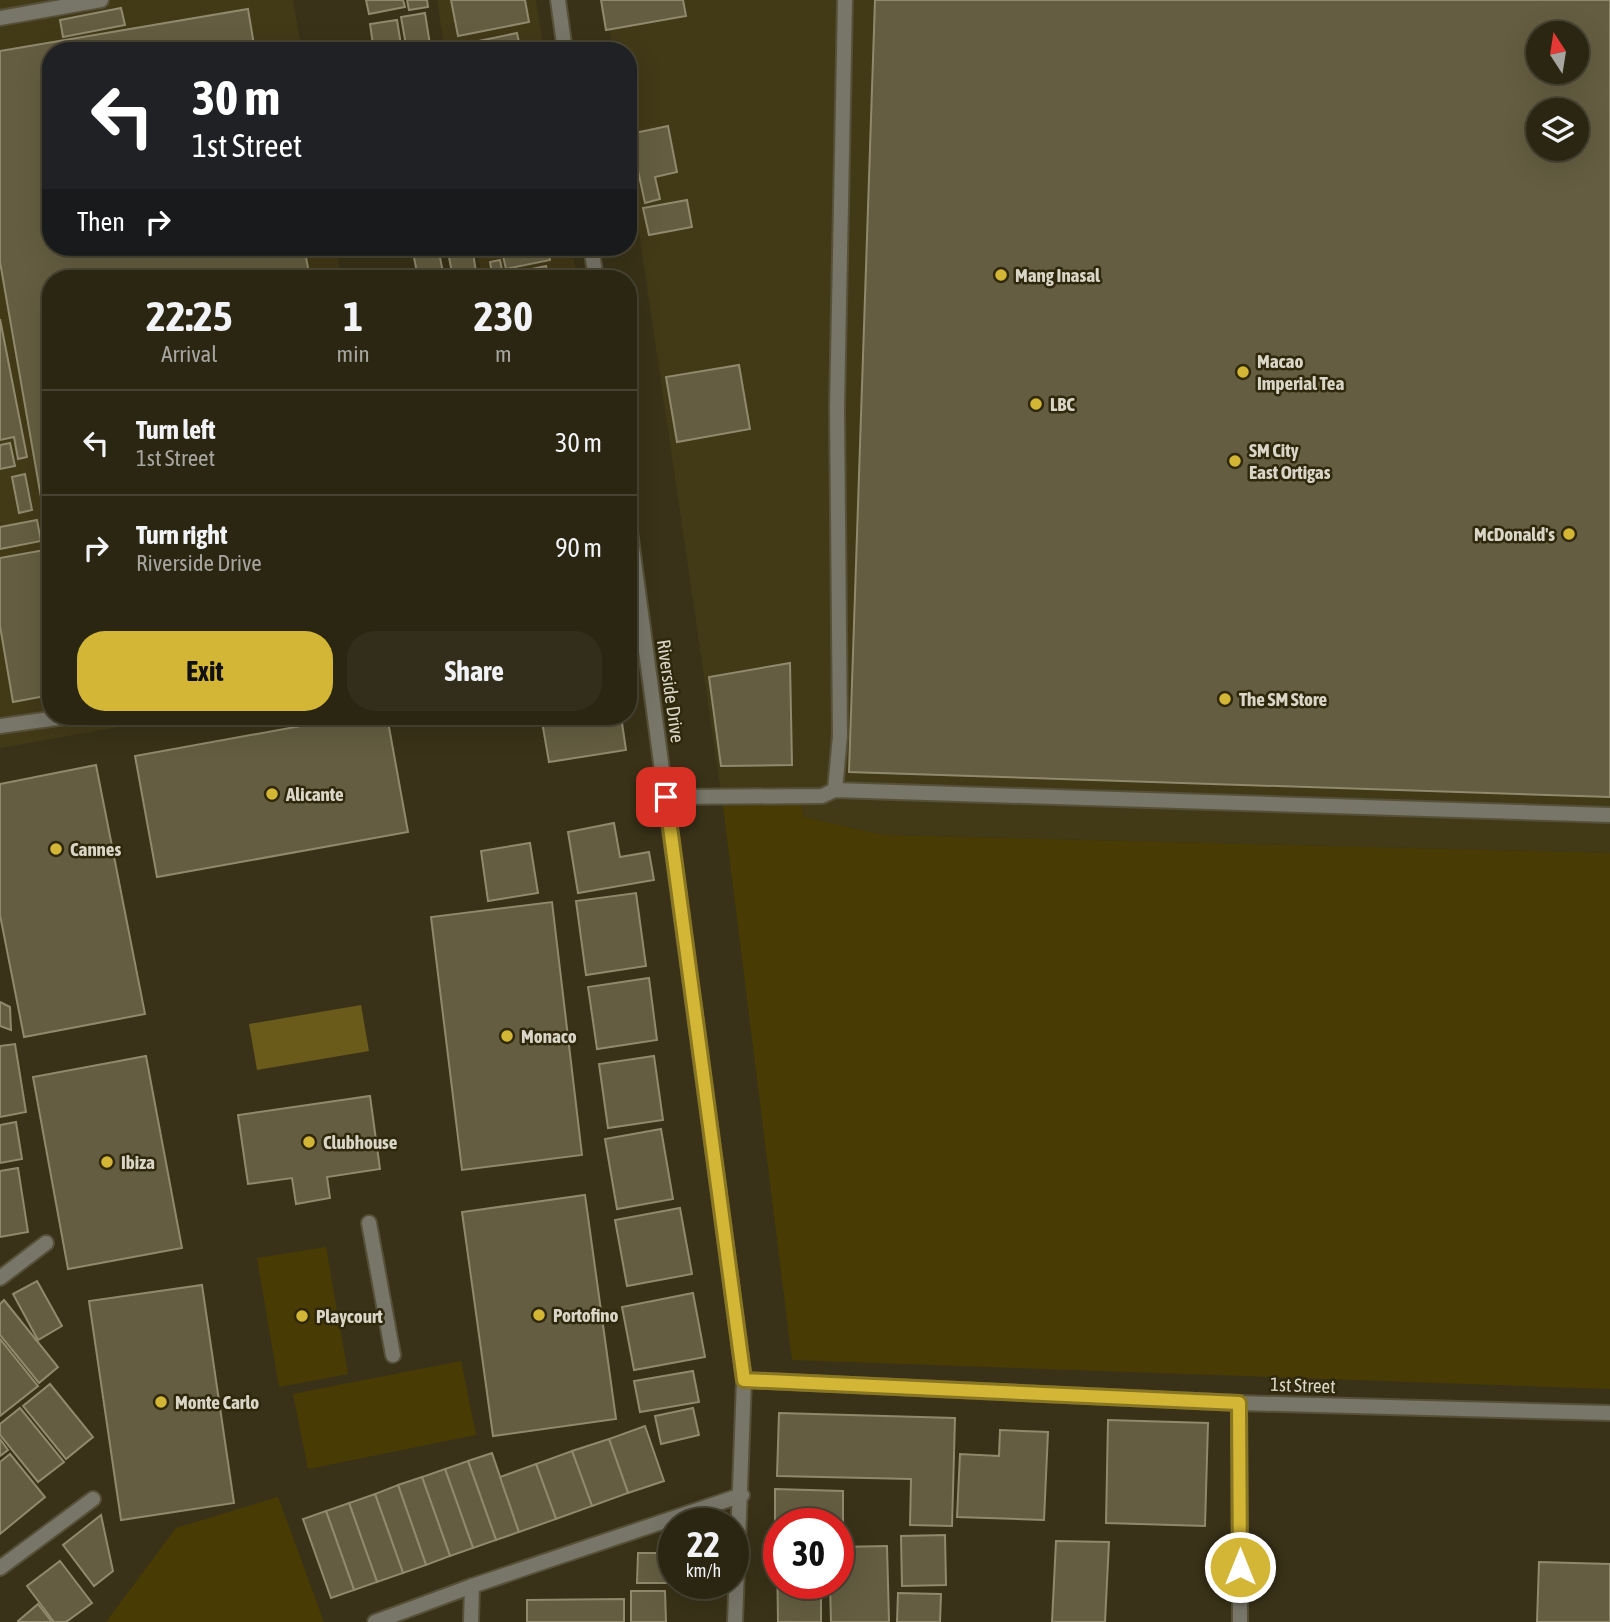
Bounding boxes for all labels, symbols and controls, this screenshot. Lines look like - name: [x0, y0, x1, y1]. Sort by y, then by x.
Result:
- north arrow: [1526, 21, 1589, 84]
- map controls: [1526, 21, 1589, 161]
- text: 30 m: [192, 69, 280, 125]
- icon: left: [77, 70, 168, 161]
- button: layers: [1526, 98, 1589, 161]
- text: 1st Street: [192, 127, 302, 164]
- icon: right: [139, 203, 177, 241]
- text: Then: [77, 207, 125, 237]
- place label: Mang Inasal: [1015, 264, 1101, 286]
- marker: Mang Inasal: [993, 267, 1009, 283]
- text: 22:25: [146, 292, 233, 340]
- text: 1: [343, 292, 363, 340]
- text: 230: [474, 292, 533, 340]
- text: Arrival: [161, 341, 217, 367]
- text: min: [337, 341, 370, 367]
- text: m: [495, 341, 512, 367]
- place label: Macao Imperial Tea: [1257, 350, 1344, 394]
- marker: Macao Imperial Tea: [1235, 364, 1251, 380]
- place label: LBC: [1050, 393, 1075, 415]
- marker: LBC: [1028, 396, 1044, 412]
- text: Turn left: [136, 415, 216, 445]
- icon: left: [77, 424, 115, 462]
- text: 30 m: [555, 428, 602, 458]
- place label: SM City East Ortigas: [1249, 439, 1331, 483]
- text: 1st Street: [136, 445, 215, 471]
- marker: SM City East Ortigas: [1227, 453, 1243, 469]
- text: Turn right: [136, 520, 227, 550]
- place label: McDonald's: [1474, 523, 1555, 545]
- marker: McDonald's: [1561, 526, 1577, 542]
- icon: right: [77, 529, 115, 567]
- text: 90 m: [555, 533, 602, 563]
- text: Riverside Drive: [136, 550, 262, 576]
- button: Exit: [77, 631, 333, 711]
- button: Share: [347, 631, 602, 711]
- street label: Riverside Drive: [653, 638, 689, 744]
- place label: The SM Store: [1239, 688, 1328, 710]
- marker: The SM Store: [1217, 691, 1233, 707]
- pin: [636, 767, 696, 827]
- icon: arrive: [647, 778, 685, 816]
- place label: Alicante: [285, 783, 344, 805]
- marker: Alicante: [264, 786, 280, 802]
- place label: Cannes: [70, 838, 121, 860]
- marker: Cannes: [48, 841, 64, 857]
- place label: Monaco: [521, 1025, 577, 1047]
- marker: Monaco: [499, 1028, 515, 1044]
- place label: Clubhouse: [323, 1131, 398, 1153]
- marker: Clubhouse: [301, 1134, 317, 1150]
- place label: Ibiza: [121, 1151, 155, 1173]
- marker: Ibiza: [99, 1154, 115, 1170]
- place label: Portofino: [553, 1304, 619, 1326]
- place label: Playcourt: [316, 1305, 383, 1327]
- marker: Portofino: [531, 1307, 547, 1323]
- marker: Playcourt: [294, 1308, 310, 1324]
- street label: 1st Street: [1270, 1373, 1336, 1397]
- place label: Monte Carlo: [175, 1391, 259, 1413]
- marker: Monte Carlo: [153, 1394, 169, 1410]
- speed limit sign: 30: [763, 1508, 854, 1599]
- text: 22: [687, 1524, 720, 1564]
- position arrow: [1203, 1530, 1277, 1604]
- text: km/h: [686, 1560, 721, 1581]

